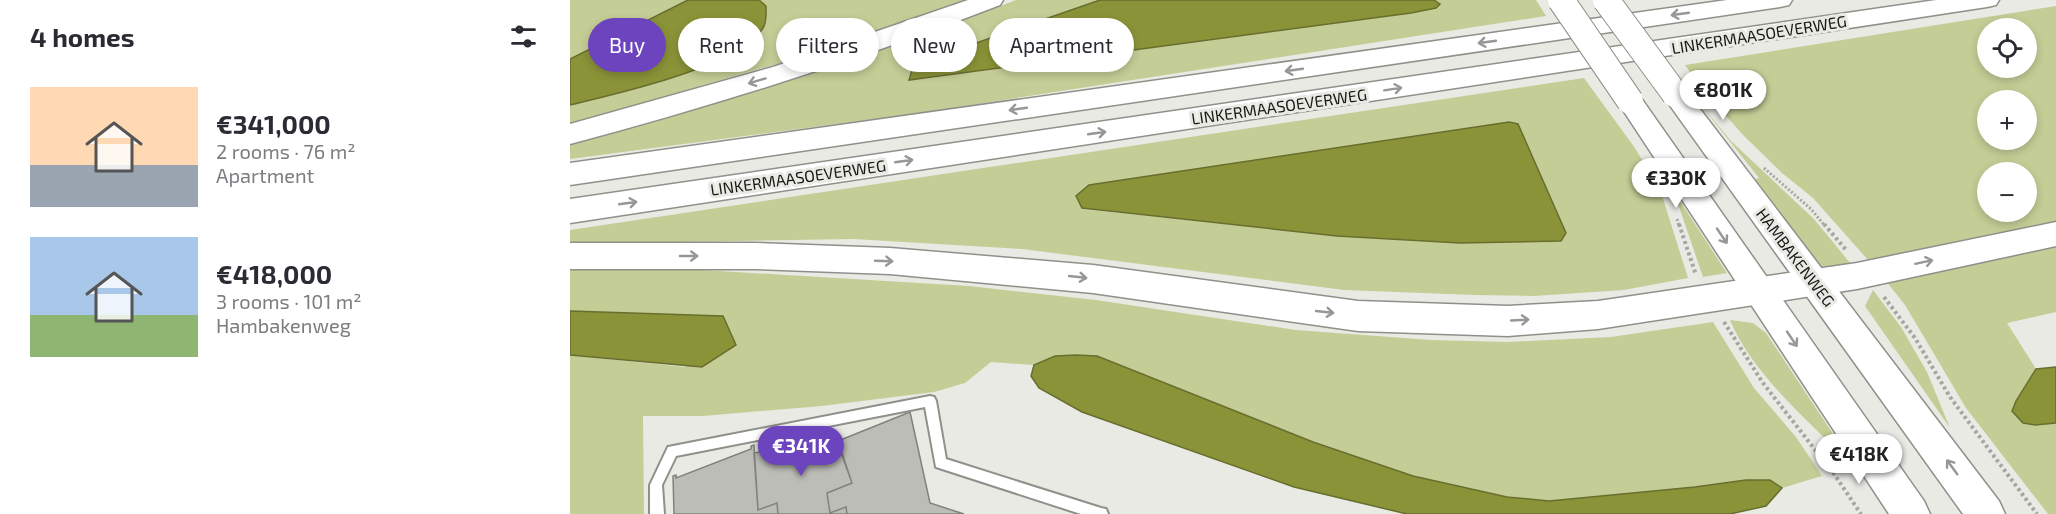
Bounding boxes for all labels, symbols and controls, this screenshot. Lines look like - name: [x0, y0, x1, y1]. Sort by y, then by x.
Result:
- one-way arrow: [1671, 9, 1691, 20]
- street label: LINKERMAASOEVERWEG: [1670, 11, 1848, 57]
- chip: Buy: [588, 18, 666, 72]
- chip: Rent: [678, 18, 764, 72]
- chip: Filters: [776, 18, 879, 72]
- chip: New: [891, 18, 977, 72]
- chip: Apartment: [989, 18, 1134, 72]
- map controls: [1977, 18, 2037, 222]
- button: locate: [1977, 18, 2037, 78]
- icon: filters: [507, 20, 540, 53]
- text: 4 homes: [30, 21, 135, 52]
- one-way arrow: [1478, 36, 1498, 47]
- one-way arrow: [1285, 64, 1305, 75]
- pin: €801K: [1681, 70, 1765, 121]
- one-way arrow: [748, 76, 767, 87]
- text: €801K: [1693, 77, 1753, 101]
- street label: LINKERMAASOEVERWEG: [1190, 84, 1368, 128]
- one-way arrow: [1383, 84, 1403, 95]
- button: +: [1977, 90, 2037, 150]
- one-way arrow: [1009, 104, 1029, 115]
- text: €341,000: [216, 108, 331, 139]
- icon: home: [78, 111, 150, 183]
- one-way arrow: [1086, 127, 1106, 138]
- text: 2 rooms · 76 m²: [216, 139, 355, 163]
- street label: LINKERMAASOEVERWEG: [709, 155, 887, 199]
- one-way arrow: [893, 156, 913, 167]
- pin: €330K: [1634, 158, 1718, 209]
- button: −: [1977, 162, 2037, 222]
- text: Apartment: [216, 163, 314, 187]
- text: €330K: [1646, 165, 1706, 189]
- one-way arrow: [617, 197, 637, 208]
- street label: HAMBAKENWEG: [1753, 204, 1839, 310]
- one-way arrow: [1716, 227, 1728, 244]
- one-way arrow: [678, 250, 698, 262]
- one-way arrow: [873, 255, 893, 267]
- one-way arrow: [1914, 256, 1933, 268]
- text: €418,000: [216, 258, 332, 289]
- icon: home: [78, 261, 150, 333]
- one-way arrow: [1067, 272, 1087, 283]
- text: 3 rooms · 101 m²: [216, 289, 362, 313]
- one-way arrow: [1315, 307, 1335, 318]
- text: Hambakenweg: [216, 313, 351, 337]
- one-way arrow: [1510, 315, 1530, 326]
- one-way arrow: [1786, 330, 1798, 346]
- pin: €341K: [759, 426, 843, 477]
- text: €341K: [772, 433, 830, 457]
- pin: €418K: [1817, 434, 1901, 485]
- text: €418K: [1829, 441, 1889, 465]
- one-way arrow: [1945, 459, 1958, 475]

